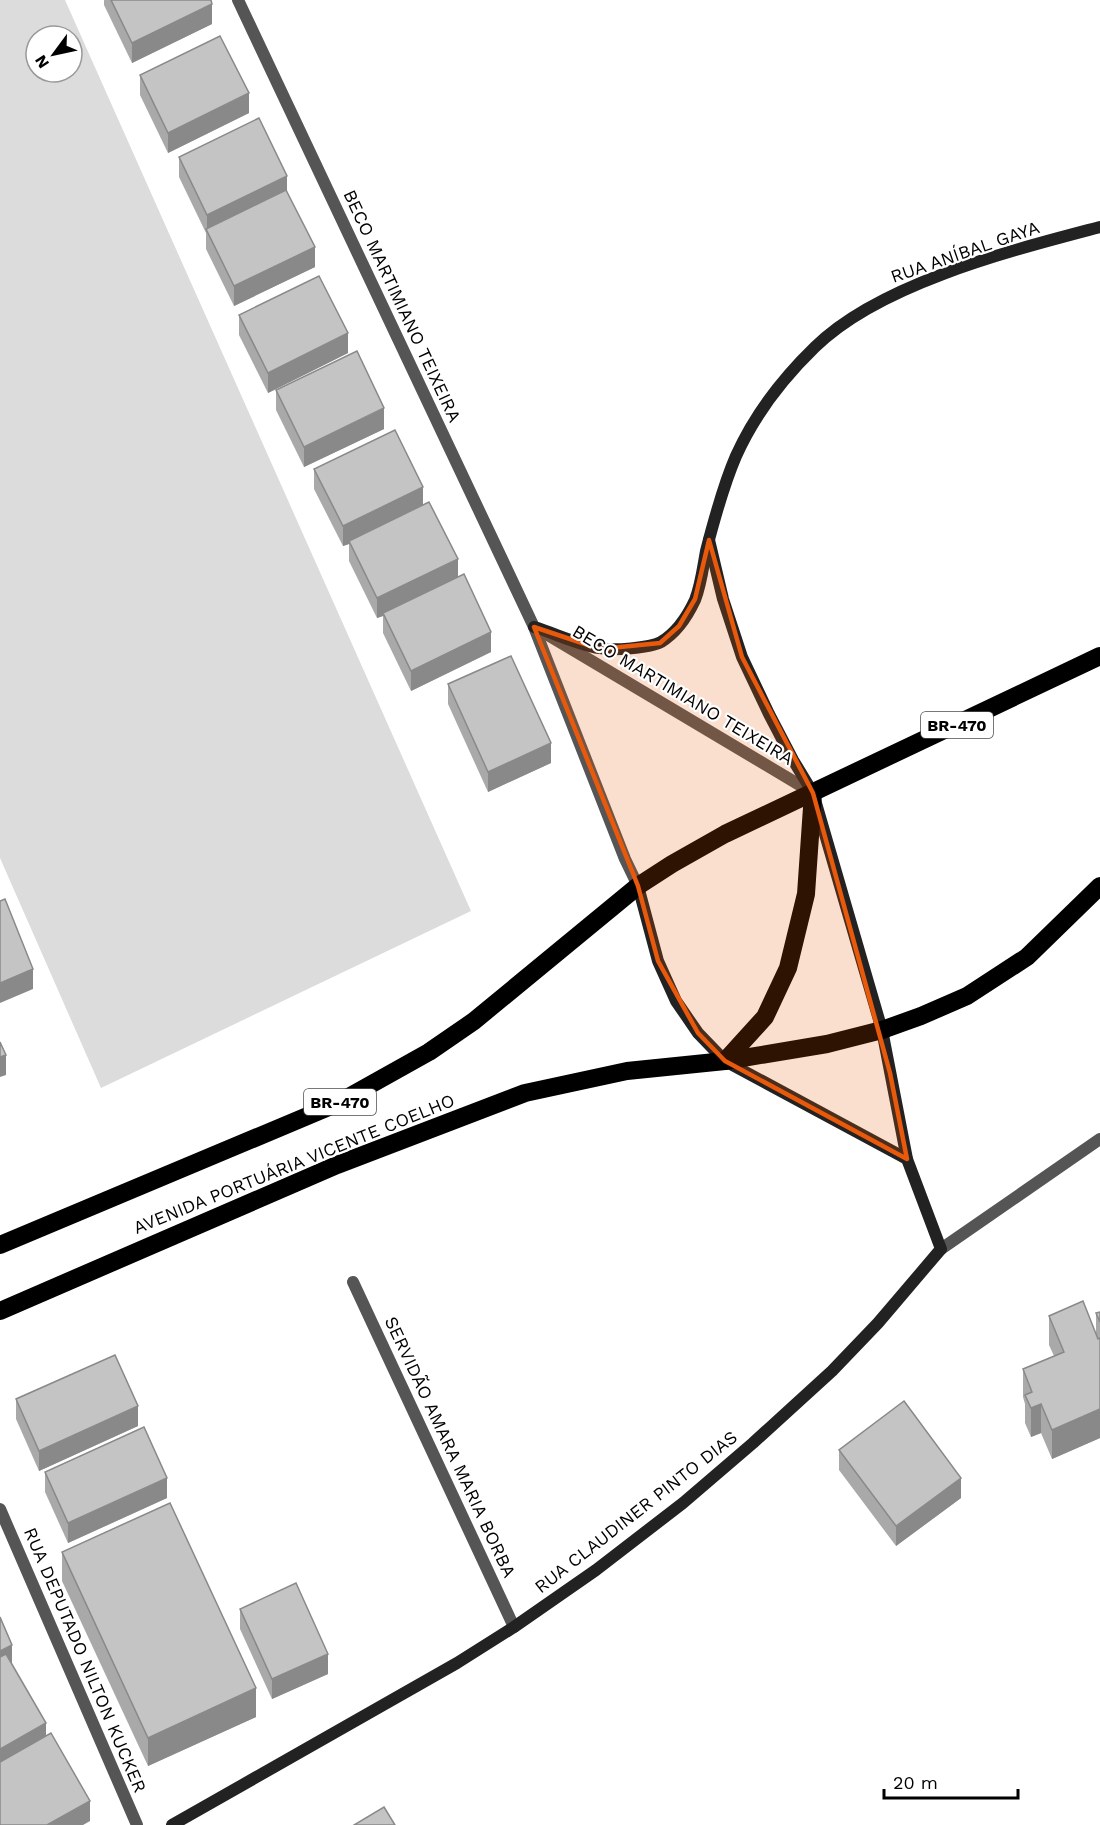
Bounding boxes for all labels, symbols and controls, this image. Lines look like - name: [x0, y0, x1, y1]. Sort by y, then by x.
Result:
- north arrow: [24, 24, 84, 84]
- text: N: [31, 52, 53, 72]
- street label: BECO MARTIMIANO TEIXEIRA: [339, 186, 466, 425]
- street label: RUA ANÍBAL GAYA: [888, 216, 1042, 287]
- street label: BECO MARTIMIANO TEIXEIRA: [569, 620, 798, 769]
- road number: BR-470: [921, 712, 993, 738]
- street label: AVENIDA PORTUÁRIA VICENTE COELHO: [130, 1089, 458, 1238]
- road number: BR-470: [304, 1089, 376, 1115]
- street label: SERVIDÃO AMARA MARIA BORBA: [381, 1313, 520, 1581]
- street label: RUA CLAUDINER PINTO DIAS: [530, 1426, 741, 1597]
- street label: RUA DEPUTADO NILTON KUCKER: [20, 1524, 151, 1796]
- scale bar: [884, 1762, 1018, 1800]
- text: 20 m: [893, 1772, 938, 1793]

